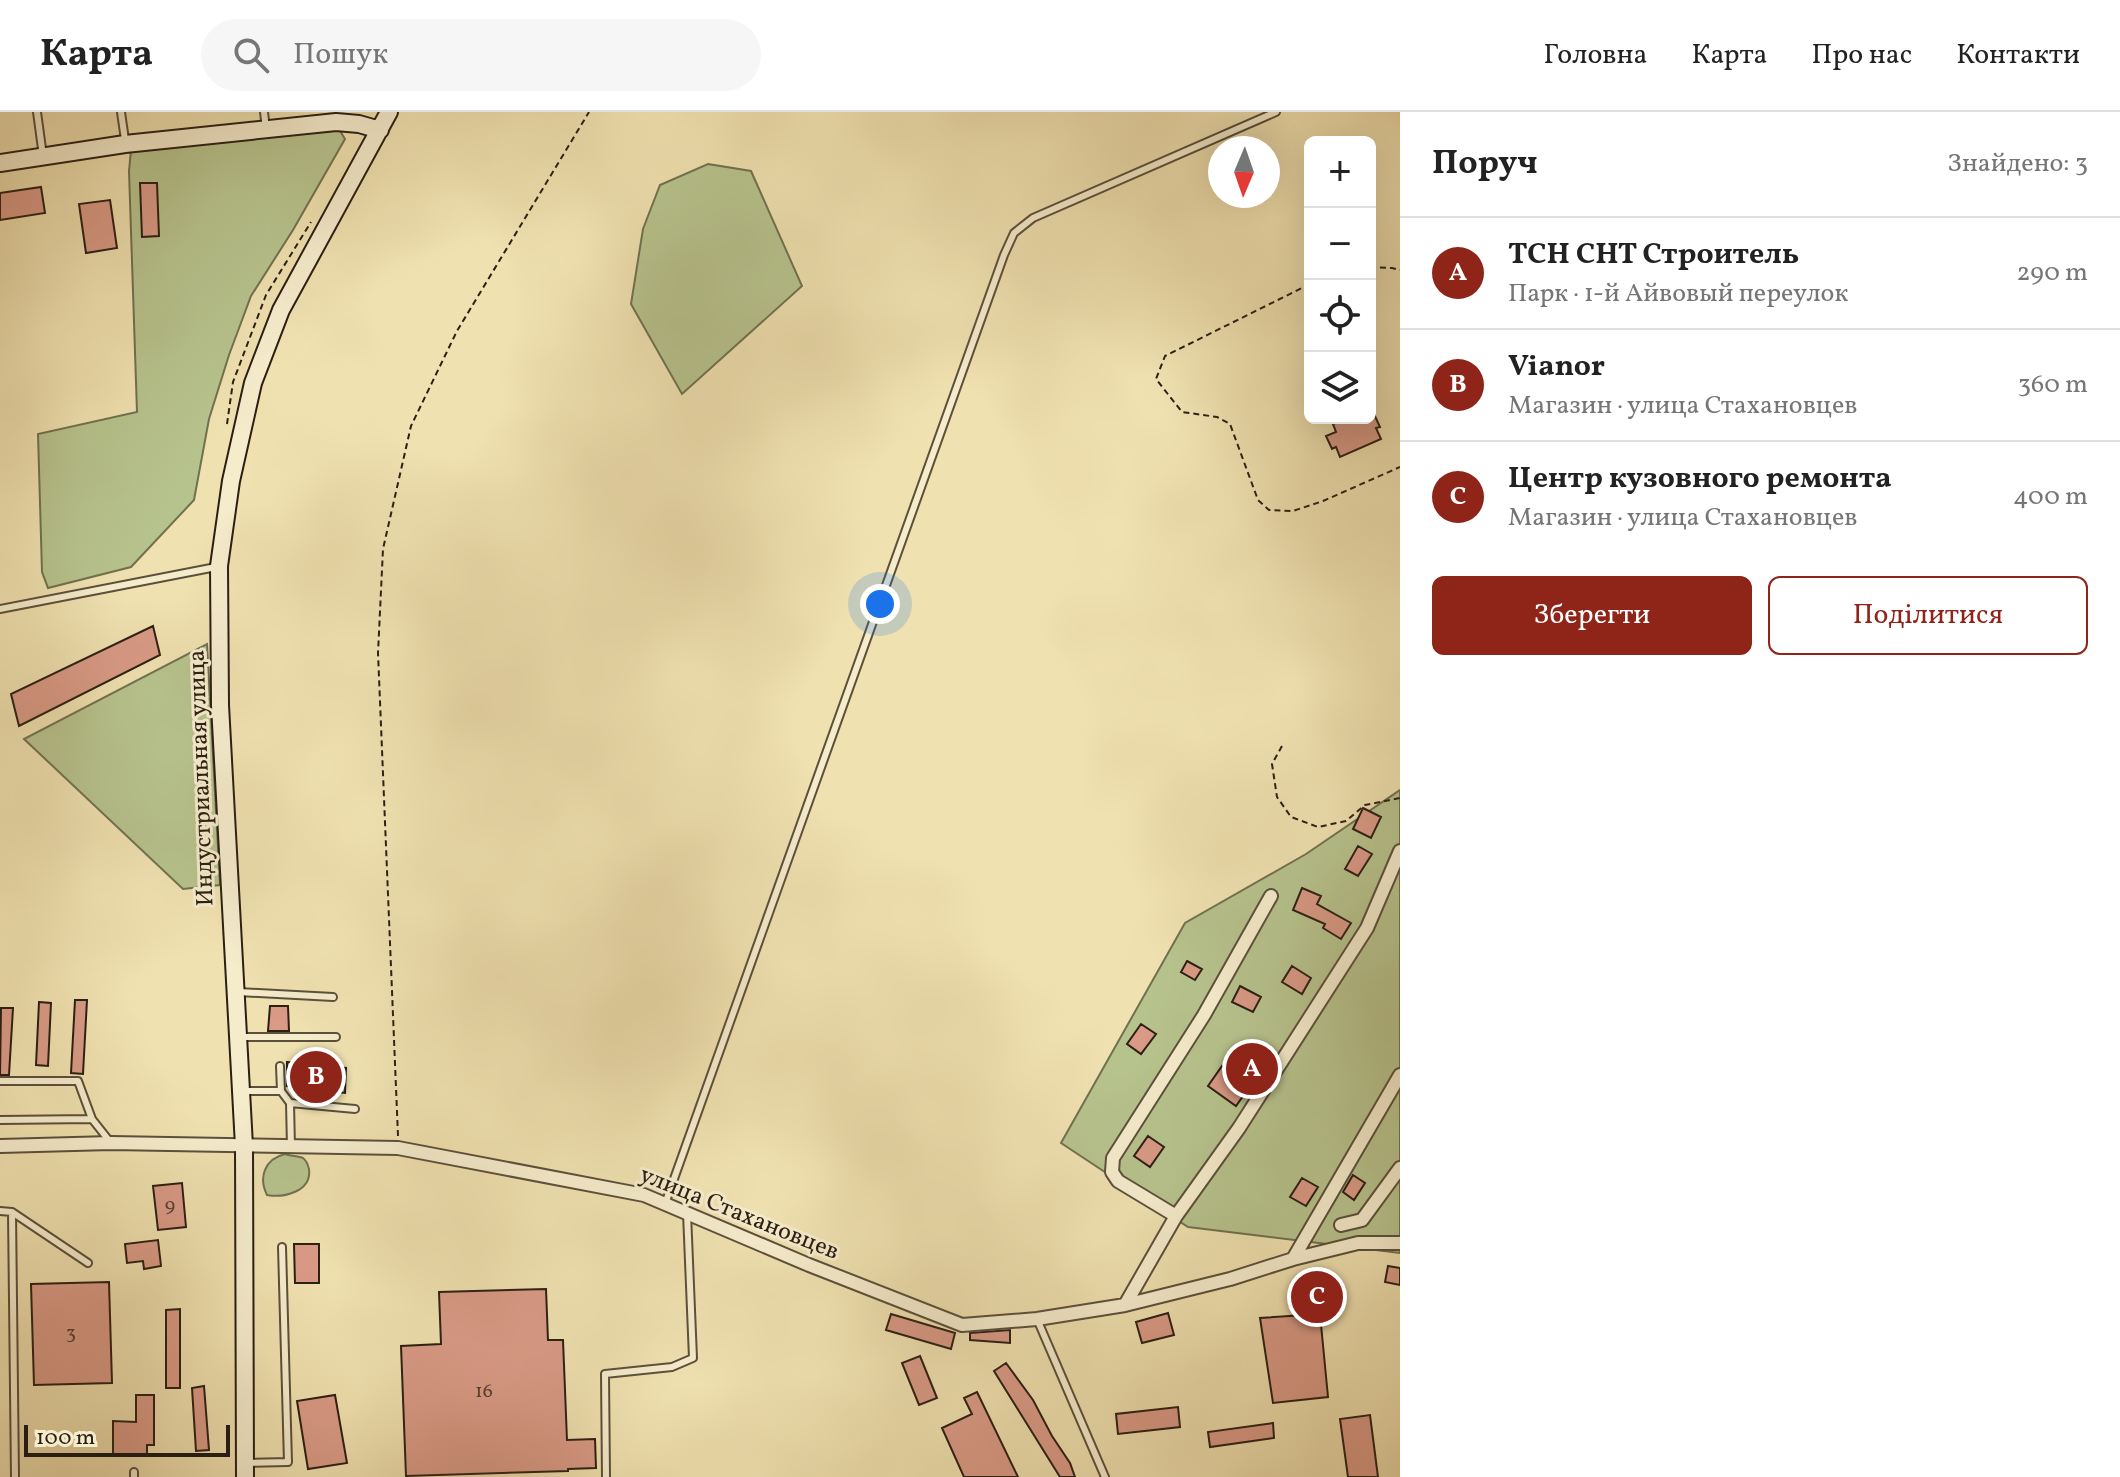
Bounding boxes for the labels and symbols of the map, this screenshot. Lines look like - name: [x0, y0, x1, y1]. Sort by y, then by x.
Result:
- north arrow: [1208, 136, 1280, 208]
- your location: [860, 584, 900, 624]
- street label: Индустриальная улица: [181, 649, 223, 907]
- pin: A: [1226, 1039, 1278, 1099]
- pin: B: [290, 1047, 342, 1107]
- street label: улица Стахановцев: [634, 1158, 844, 1270]
- house number: 9: [165, 1192, 175, 1220]
- pin: C: [1291, 1267, 1343, 1327]
- house number: 3: [66, 1320, 76, 1348]
- house number: 16: [475, 1378, 493, 1406]
- scale bar: [24, 1421, 230, 1457]

